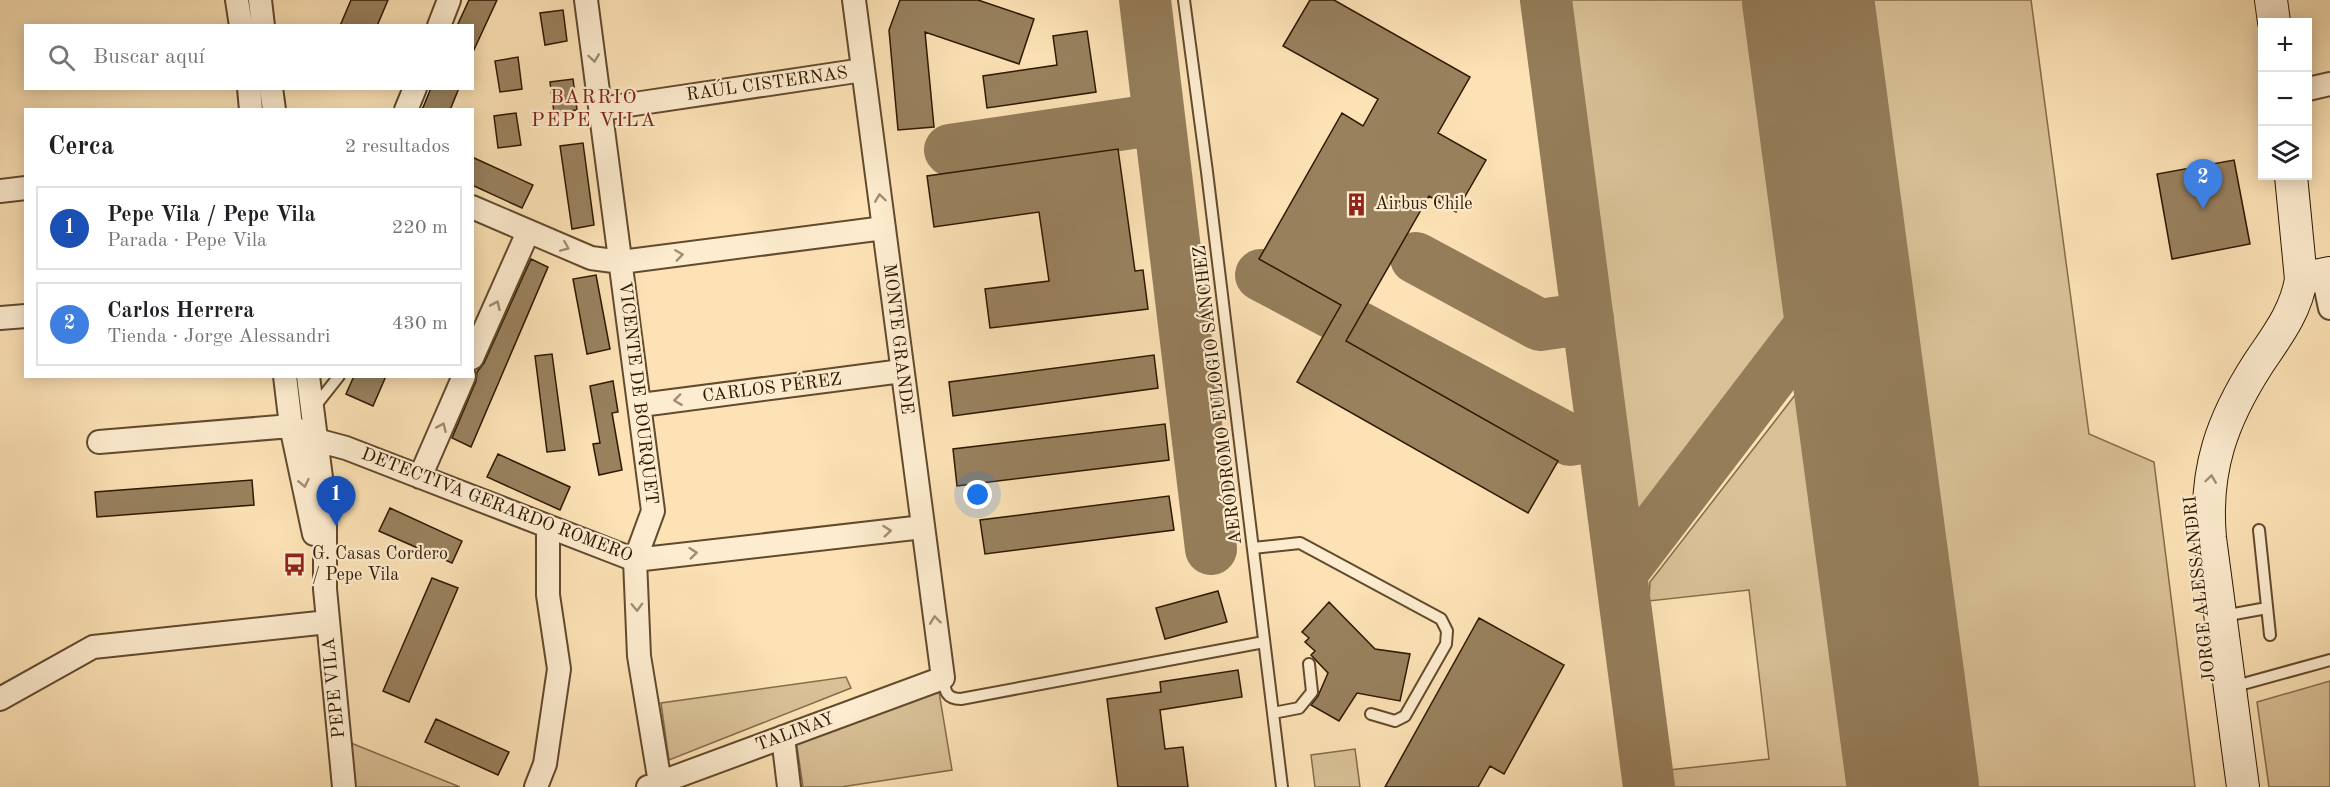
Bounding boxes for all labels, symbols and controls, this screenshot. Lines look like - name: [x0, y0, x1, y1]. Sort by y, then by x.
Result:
- map controls: [2258, 18, 2312, 180]
- button: +: [2258, 18, 2312, 72]
- search box: [24, 24, 474, 90]
- icon: search: [45, 41, 78, 74]
- text: Buscar aquí: [93, 46, 205, 68]
- one-way arrow: [587, 53, 599, 63]
- street label: RAÚL CISTERNAS: [684, 59, 849, 104]
- button: −: [2258, 72, 2312, 126]
- district label: BARRIO PEPE VILA: [531, 88, 657, 131]
- button: layers: [2258, 126, 2312, 180]
- text: Cerca: [48, 134, 114, 160]
- text: 2 resultados: [345, 137, 450, 157]
- pin: 2: [2184, 160, 2222, 209]
- building icon: Airbus Chile: [1344, 191, 1370, 217]
- one-way arrow: [874, 193, 886, 202]
- place label: Airbus Chile: [1375, 195, 1473, 213]
- text: Pepe Vila / Pepe Vila: [107, 204, 316, 226]
- text: 1: [64, 218, 75, 238]
- text: 220 m: [392, 218, 448, 238]
- text: Parada · Pepe Vila: [107, 231, 267, 251]
- one-way arrow: [558, 240, 569, 252]
- street label: AERÓDROMO EULOGIO SÁNCHEZ: [1186, 244, 1245, 546]
- one-way arrow: [675, 249, 684, 261]
- street label: MONTE GRANDE: [880, 263, 916, 415]
- street label: VICENTE DE BOURQUET: [615, 280, 661, 506]
- text: Carlos Herrera: [107, 300, 254, 322]
- one-way arrow: [489, 300, 501, 311]
- text: 2: [64, 314, 75, 334]
- text: 430 m: [392, 314, 448, 334]
- text: Tienda · Jorge Alessandri: [107, 327, 330, 347]
- street label: CARLOS PÉREZ: [701, 367, 843, 405]
- one-way arrow: [673, 394, 682, 406]
- one-way arrow: [435, 422, 447, 433]
- street label: DETECTIVA GERARDO ROMERO: [359, 445, 635, 565]
- one-way arrow: [2204, 474, 2216, 484]
- pin: 1: [316, 476, 356, 526]
- one-way arrow: [296, 478, 309, 488]
- your location: [963, 480, 992, 509]
- street label: JORGE ALESSANDRI: [2181, 495, 2219, 683]
- one-way arrow: [883, 525, 892, 538]
- place label: G. Casas Cordero / Pepe Vila: [312, 545, 448, 584]
- one-way arrow: [689, 547, 698, 560]
- bus stop icon: G. Casas Cordero / Pepe Vila: [281, 551, 307, 577]
- one-way arrow: [631, 602, 644, 611]
- one-way arrow: [929, 615, 942, 625]
- street label: PEPE VILA: [320, 637, 348, 739]
- street label: TALINAY: [753, 709, 837, 755]

